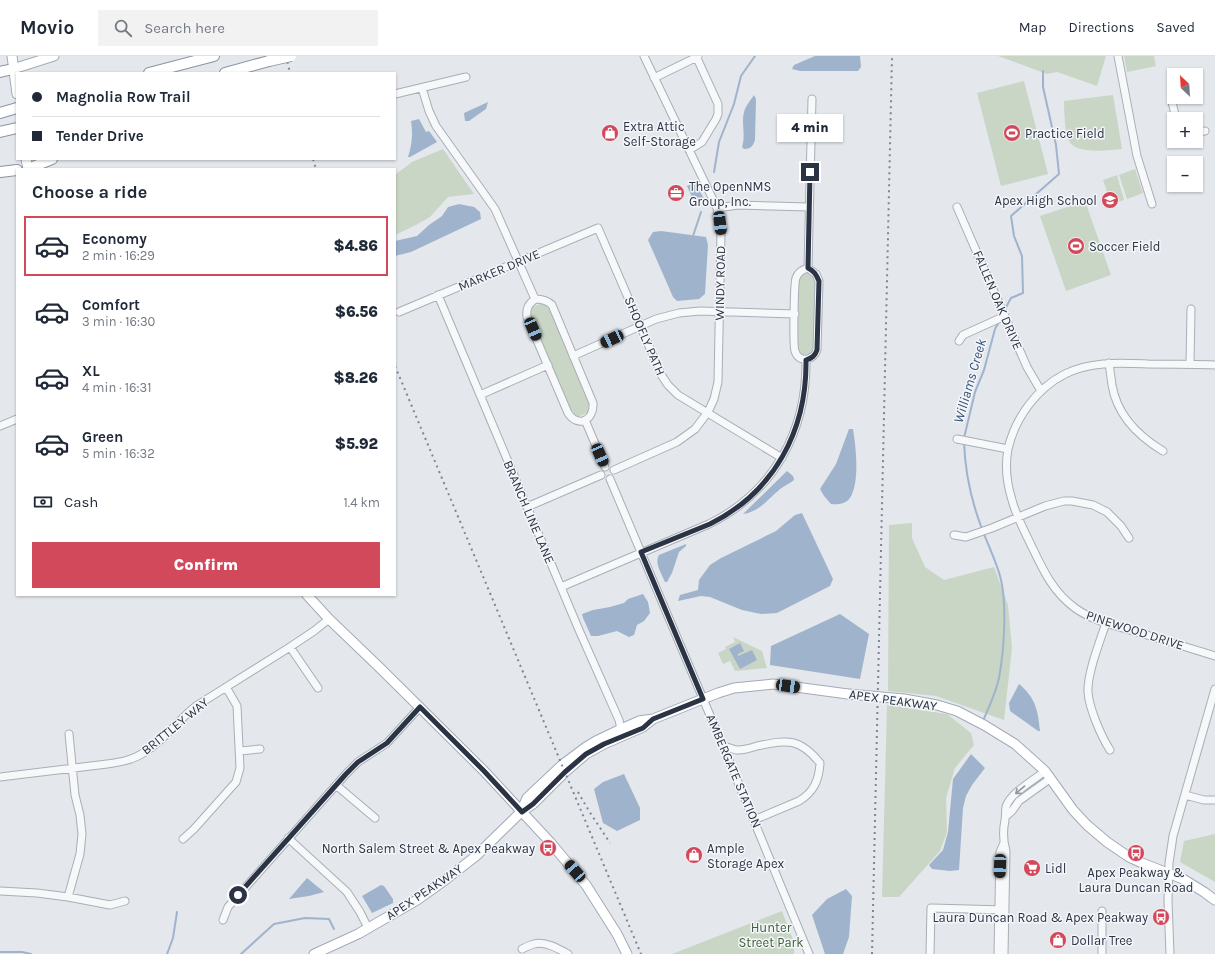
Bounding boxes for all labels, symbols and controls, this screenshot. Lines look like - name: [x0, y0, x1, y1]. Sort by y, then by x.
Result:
- search box: [98, 10, 378, 46]
- text: Movio: [20, 17, 74, 39]
- icon: search: [112, 17, 134, 39]
- text: Search here: [144, 19, 225, 37]
- text: Map: [1019, 19, 1047, 36]
- text: Directions: [1069, 19, 1134, 36]
- text: Saved: [1156, 19, 1195, 36]
- north arrow: [1167, 68, 1203, 104]
- map controls: [1167, 68, 1203, 192]
- text: Magnolia Row Trail: [56, 88, 191, 106]
- button: +: [1167, 112, 1203, 148]
- callout: 4 min: [777, 114, 843, 142]
- place label: Extra Attic Self-Storage: [623, 119, 696, 149]
- text: 4 min: [791, 120, 829, 135]
- shop icon: Extra Attic Self-Storage: [600, 123, 620, 143]
- sports icon: Practice Field: [1002, 123, 1022, 143]
- place label: Practice Field: [1025, 126, 1105, 141]
- text: Tender Drive: [56, 127, 144, 145]
- button: −: [1167, 156, 1203, 192]
- route end: [801, 163, 819, 181]
- place label: The OpenNMS Group, Inc.: [689, 179, 771, 209]
- text: Choose a ride: [32, 181, 147, 203]
- office icon: The OpenNMS Group, Inc.: [666, 183, 686, 203]
- school or university icon: Apex High School: [1100, 190, 1120, 210]
- place label: Apex High School: [994, 193, 1097, 208]
- car: [713, 210, 727, 236]
- icon: car: [34, 228, 70, 264]
- text: Economy: [82, 230, 147, 248]
- sports icon: Soccer Field: [1066, 236, 1086, 256]
- text: $4.86: [334, 237, 378, 255]
- place label: Soccer Field: [1089, 239, 1161, 254]
- street label: WINDY ROAD: [712, 245, 728, 321]
- street label: MARKER DRIVE: [456, 246, 542, 294]
- text: 2 min · 16:29: [82, 248, 155, 263]
- street label: FALLEN OAK DRIVE: [970, 248, 1026, 352]
- icon: car: [34, 294, 70, 330]
- street label: SHOOFLY PATH: [622, 294, 668, 378]
- text: Comfort: [82, 296, 140, 314]
- text: $6.56: [335, 303, 378, 321]
- text: 3 min · 16:30: [82, 314, 155, 329]
- car: [523, 316, 543, 342]
- car: [599, 328, 625, 350]
- water label: Williams Creek: [950, 336, 990, 425]
- icon: car: [34, 360, 70, 396]
- text: XL: [82, 362, 100, 380]
- text: $8.26: [334, 369, 378, 387]
- text: 4 min · 16:31: [82, 380, 151, 395]
- icon: car: [34, 426, 70, 462]
- text: Green: [82, 428, 123, 446]
- text: $5.92: [335, 435, 378, 453]
- car: [590, 442, 610, 468]
- text: 5 min · 16:32: [82, 446, 155, 461]
- street label: BRANCH LINE LANE: [500, 458, 558, 566]
- icon: cash: [32, 491, 54, 513]
- text: Cash: [64, 493, 98, 511]
- text: 1.4 km: [344, 495, 380, 510]
- button: Confirm: [32, 542, 380, 588]
- street label: PINEWOOD DRIVE: [1084, 607, 1186, 653]
- car: [775, 678, 801, 694]
- street label: APEX PEAKWAY: [848, 686, 938, 714]
- street label: BRITTLEY WAY: [139, 694, 211, 758]
- street label: AMBERGATE STATION: [703, 712, 765, 830]
- one-way arrow: [1014, 786, 1025, 795]
- bus stop icon: North Salem Street & Apex Peakway: [538, 838, 558, 858]
- place label: North Salem Street & Apex Peakway: [322, 841, 535, 856]
- place label: Ample Storage Apex: [707, 841, 785, 871]
- bus stop icon: Apex Peakway & Laura Duncan Road: [1126, 843, 1146, 863]
- shop icon: Ample Storage Apex: [684, 845, 704, 865]
- car: [994, 854, 1006, 878]
- car: [563, 858, 587, 884]
- supermarket icon: Lidl: [1022, 858, 1042, 878]
- street label: APEX PEAKWAY: [383, 861, 465, 923]
- place label: Lidl: [1045, 861, 1066, 876]
- place label: Apex Peakway & Laura Duncan Road: [1078, 865, 1194, 895]
- route start: [229, 886, 247, 904]
- bus stop icon: Laura Duncan Road & Apex Peakway: [1151, 907, 1171, 927]
- place label: Laura Duncan Road & Apex Peakway: [932, 910, 1148, 925]
- park label: Hunter Street Park: [738, 920, 804, 950]
- shop icon: Dollar Tree: [1048, 930, 1068, 950]
- place label: Dollar Tree: [1071, 933, 1133, 948]

